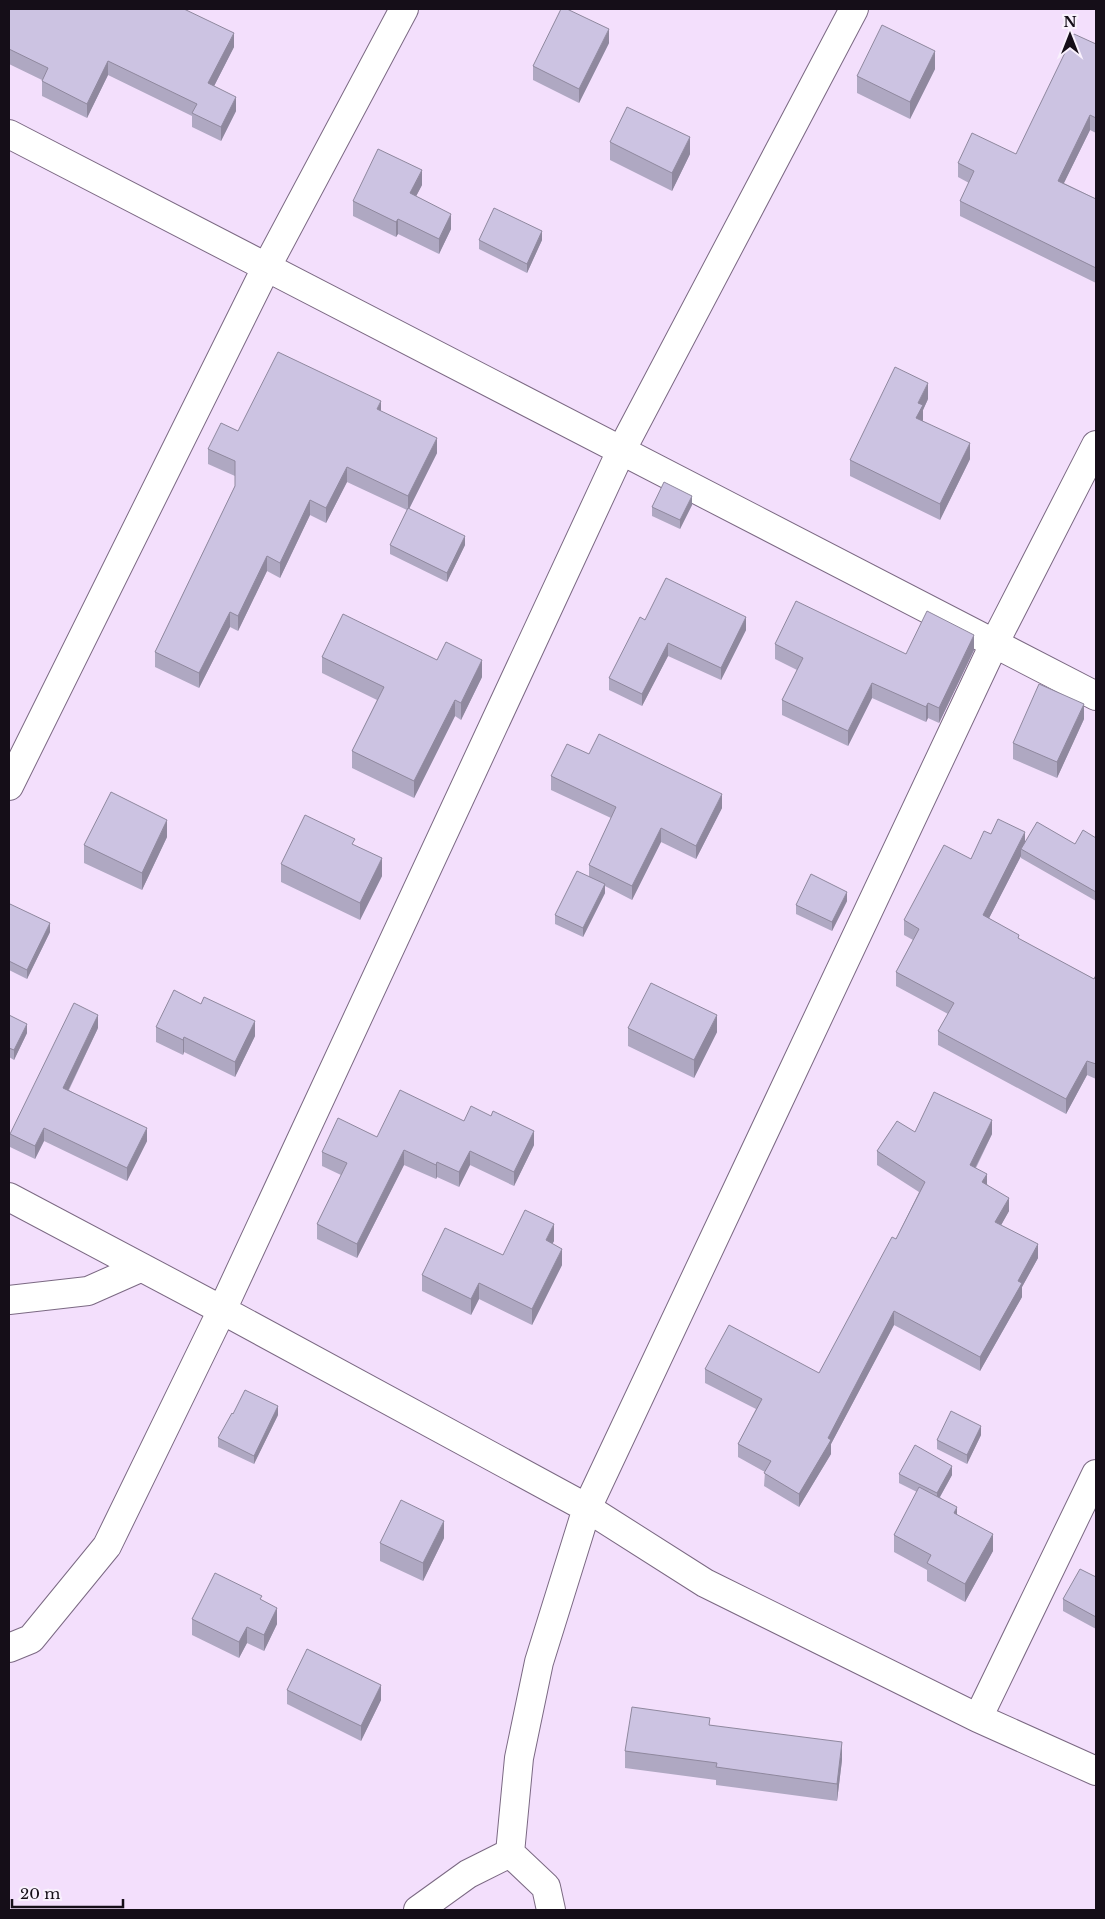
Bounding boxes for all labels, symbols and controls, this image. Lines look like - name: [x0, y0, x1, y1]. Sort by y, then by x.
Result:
- north arrow: [1045, 10, 1095, 60]
- text: N: [1063, 13, 1077, 31]
- scale bar: [12, 1876, 124, 1908]
- text: 20 m: [20, 1884, 60, 1903]

